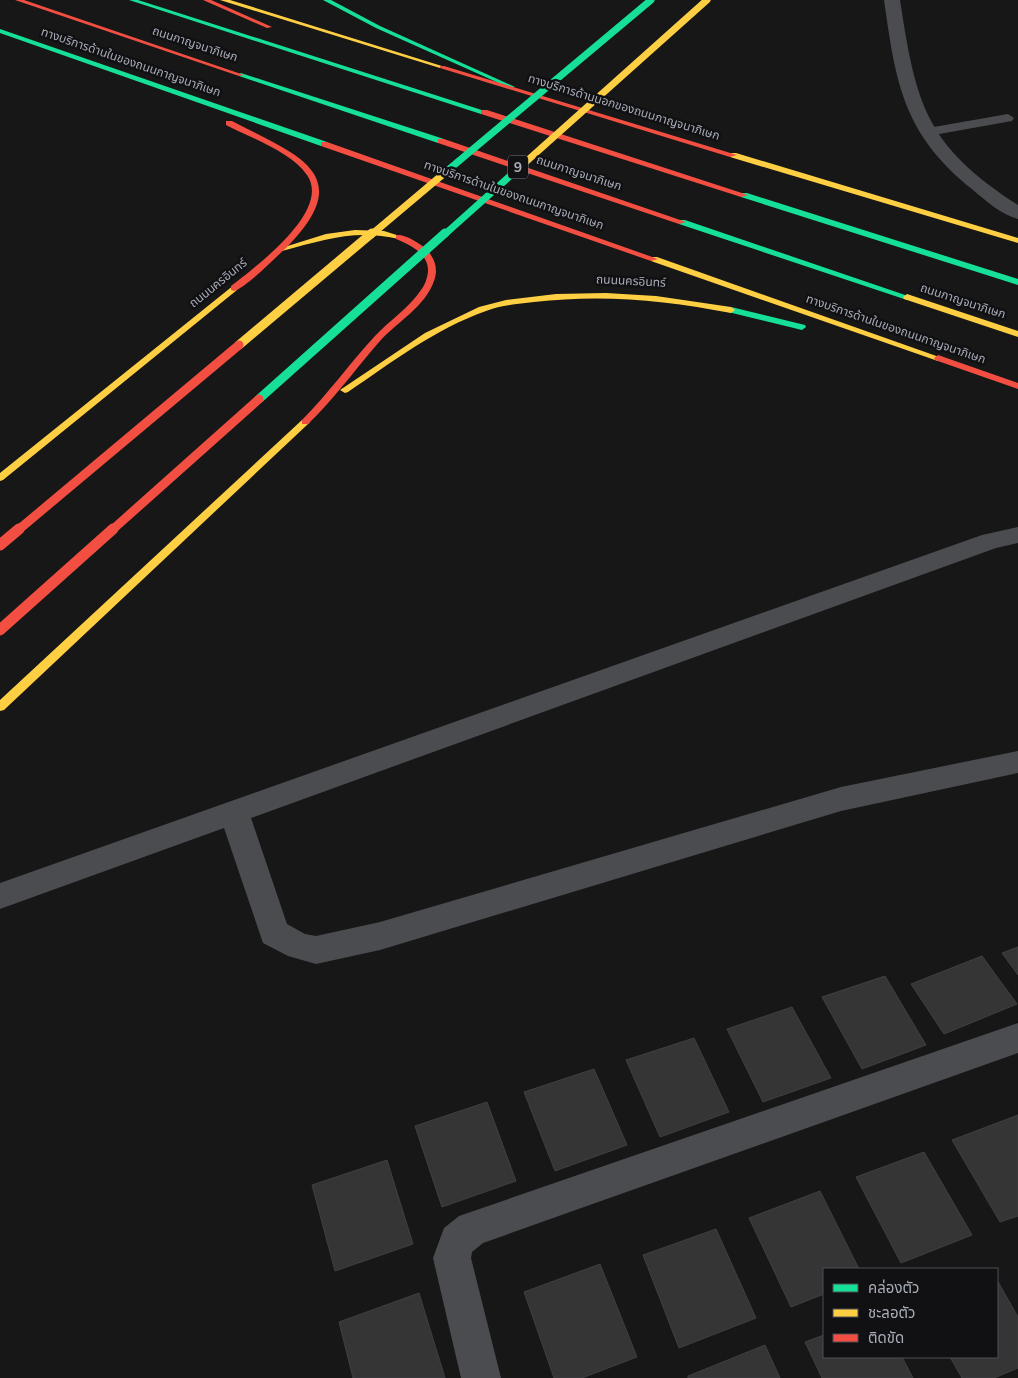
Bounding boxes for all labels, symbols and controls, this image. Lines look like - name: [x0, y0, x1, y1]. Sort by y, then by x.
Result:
- street label: ถนนกาญจนาภิเษก: [150, 23, 240, 65]
- street label: ทางบริการด้านในของถนนกาญจนาภิเษก: [39, 24, 223, 100]
- street label: ทางบริการด้านนอกของถนนกาญจนาภิเษก: [526, 70, 722, 144]
- street label: ถนนกาญจนาภิเษก: [534, 152, 624, 194]
- road number: 9: [508, 156, 528, 178]
- street label: ทางบริการด้านในของถนนกาญจนาภิเษก: [422, 157, 606, 233]
- street label: ถนนนครอินทร์: [186, 254, 251, 311]
- street label: ถนนนครอินทร์: [596, 271, 667, 291]
- street label: ถนนกาญจนาภิเษก: [918, 280, 1008, 322]
- street label: ทางบริการด้านในของถนนกาญจนาภิเษก: [804, 291, 988, 367]
- legend: [823, 1268, 998, 1358]
- text: คล่องตัว: [868, 1278, 919, 1298]
- text: ชะลอตัว: [868, 1303, 915, 1323]
- text: ติดขัด: [868, 1328, 904, 1348]

